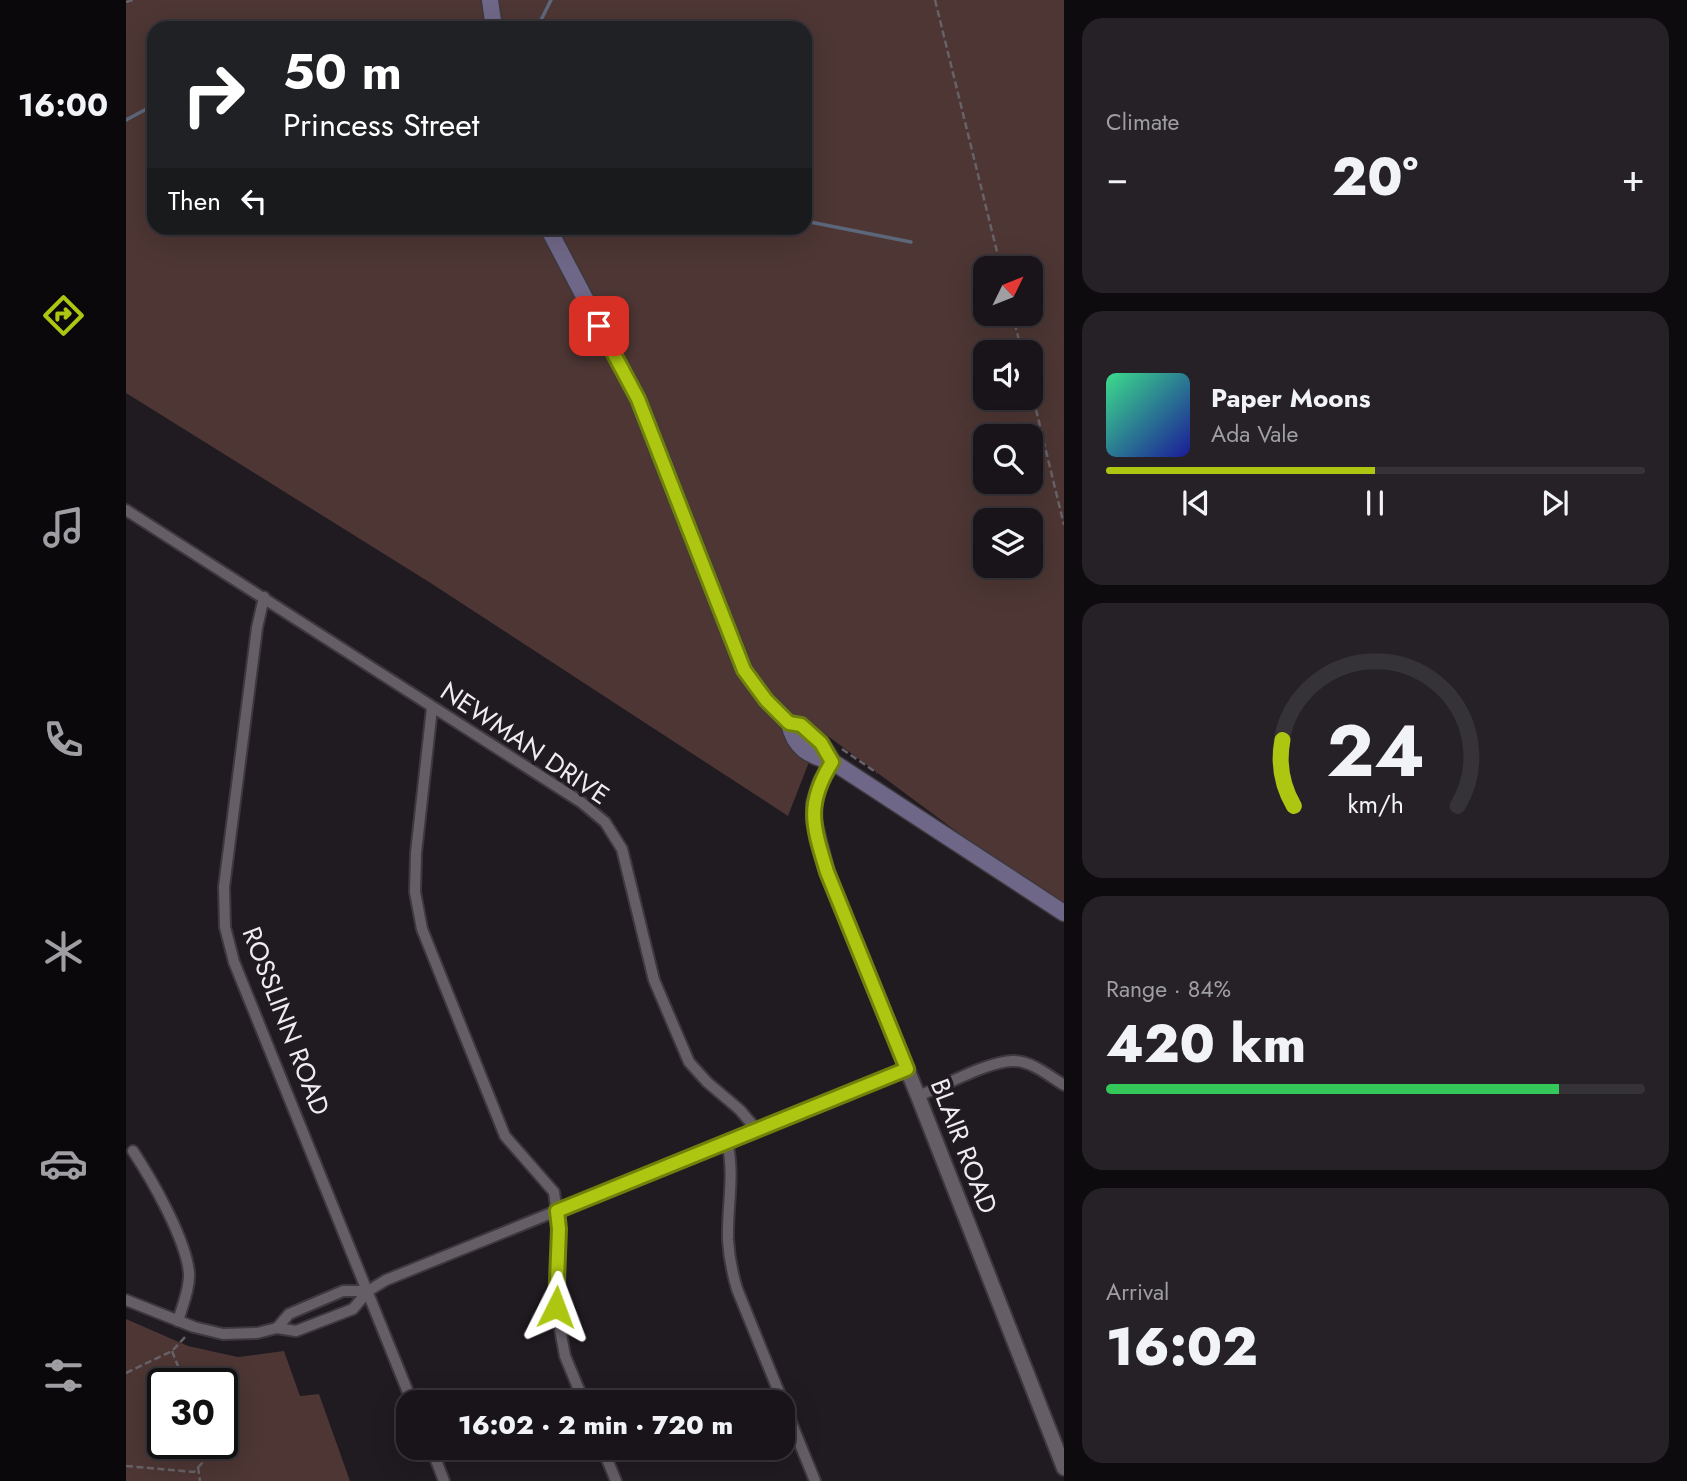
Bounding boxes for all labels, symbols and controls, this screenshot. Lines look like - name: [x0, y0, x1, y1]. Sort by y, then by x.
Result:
- text: 50 m: [283, 37, 402, 107]
- icon: right: [168, 49, 259, 140]
- text: 16:00: [18, 82, 108, 128]
- text: Princess Street: [283, 102, 480, 148]
- text: Climate: [1106, 105, 1179, 139]
- text: 20°: [1332, 139, 1418, 215]
- text: −: [1106, 150, 1128, 205]
- text: +: [1622, 150, 1645, 205]
- text: Then: [168, 182, 221, 220]
- icon: left: [235, 182, 273, 220]
- north arrow: [973, 256, 1043, 326]
- map controls: [973, 256, 1043, 578]
- icon: directions: [39, 291, 88, 340]
- pin: [569, 296, 629, 356]
- icon: arrive: [580, 307, 618, 345]
- button: sound: [973, 340, 1043, 410]
- text: Paper Moons: [1211, 379, 1371, 417]
- text: Ada Vale: [1211, 417, 1298, 451]
- button: search: [973, 424, 1043, 494]
- icon: previous: [1177, 484, 1215, 522]
- icon: pause: [1356, 484, 1394, 522]
- icon: next: [1536, 484, 1574, 522]
- icon: music: [39, 503, 88, 552]
- button: layers: [973, 508, 1043, 578]
- street label: NEWMAN DRIVE: [433, 672, 617, 814]
- text: 24: [1326, 699, 1425, 804]
- icon: phone: [39, 715, 88, 764]
- text: km/h: [1347, 786, 1404, 822]
- street label: ROSSLINN ROAD: [233, 921, 339, 1121]
- icon: climate: [39, 927, 88, 976]
- text: Range · 84%: [1106, 972, 1231, 1006]
- text: 420 km: [1106, 1006, 1306, 1082]
- street label: BLAIR ROAD: [921, 1073, 1007, 1219]
- icon: car: [39, 1139, 88, 1188]
- position arrow: [519, 1270, 593, 1344]
- text: Arrival: [1106, 1275, 1169, 1309]
- text: 16:02: [1106, 1309, 1258, 1385]
- icon: filters: [39, 1351, 88, 1400]
- speed limit sign: 30: [147, 1368, 238, 1459]
- text: 16:02 · 2 min · 720 m: [458, 1406, 733, 1444]

